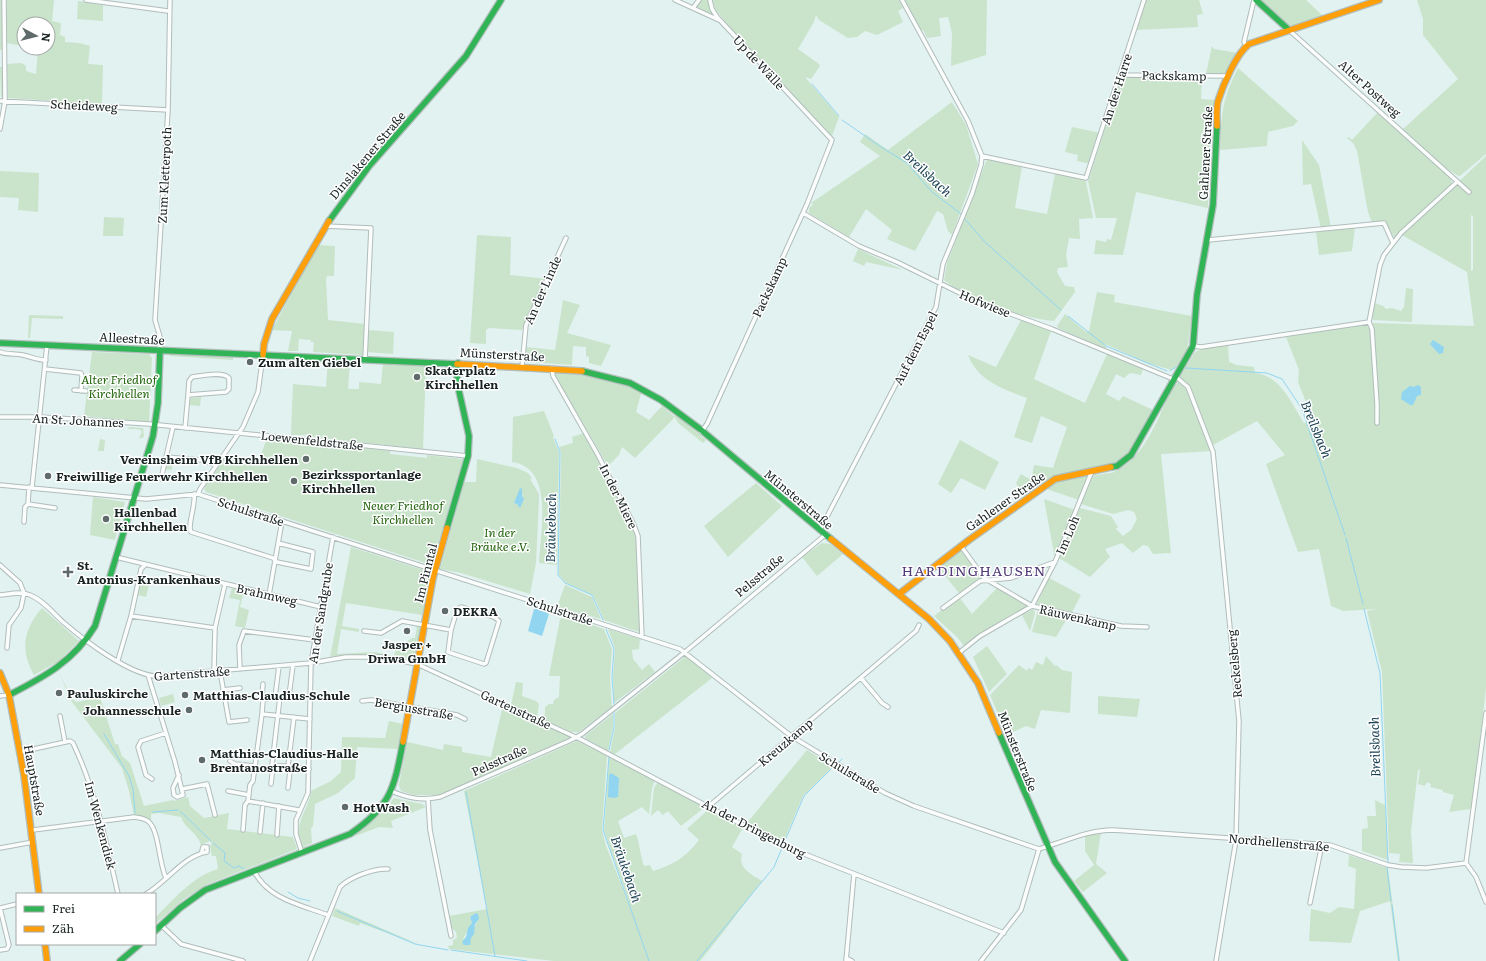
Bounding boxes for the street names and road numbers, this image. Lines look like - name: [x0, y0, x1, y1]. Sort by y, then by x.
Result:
- street label: Up de Wälle: [729, 31, 789, 93]
- street label: An der Harre: [1096, 51, 1136, 127]
- street label: Alter Postweg: [1335, 55, 1406, 121]
- street label: Packskamp: [1141, 65, 1207, 85]
- street label: Scheideweg: [50, 94, 119, 116]
- street label: Gahlener Straße: [1194, 106, 1216, 200]
- street label: Dinslakener Straße: [325, 107, 409, 203]
- street label: Zum Kletterpoth: [152, 126, 176, 224]
- street label: An der Linde: [519, 253, 565, 327]
- street label: Packskamp: [747, 254, 791, 320]
- street label: Hofwiese: [957, 285, 1013, 321]
- street label: Auf dem Espel: [889, 308, 941, 388]
- street label: Alleestraße: [99, 327, 165, 349]
- street label: Münsterstraße: [459, 343, 545, 365]
- street label: An St. Johannes: [32, 409, 125, 431]
- street label: Loewenfeldstraße: [260, 426, 364, 454]
- street label: In der Miere: [595, 460, 643, 532]
- street label: Münsterstraße: [761, 465, 837, 533]
- street label: Gahlener Straße: [961, 467, 1049, 535]
- street label: Schulstraße: [216, 492, 286, 530]
- street label: Im Loh: [1051, 512, 1083, 558]
- street label: Im Pinntal: [409, 541, 441, 605]
- street label: Pelsstraße: [731, 549, 787, 601]
- street label: An der Sandgrube: [303, 561, 337, 665]
- street label: Brahmweg: [235, 578, 300, 610]
- street label: Schulstraße: [525, 591, 595, 629]
- street label: Räuwenkamp: [1038, 599, 1118, 635]
- street label: Reckelsberg: [1222, 629, 1246, 699]
- street label: Gartenstraße: [153, 661, 231, 685]
- street label: Gartenstraße: [478, 685, 554, 733]
- street label: Bergiusstraße: [373, 692, 455, 724]
- street label: Münsterstraße: [994, 708, 1042, 794]
- street label: Kreuzkamp: [754, 714, 816, 770]
- street label: Pelsstraße: [468, 740, 530, 780]
- street label: Hauptstraße: [20, 743, 50, 817]
- street label: Schulstraße: [816, 747, 884, 797]
- street label: Im Wenkendiek: [81, 779, 122, 872]
- street label: An der Dringenburg: [699, 794, 809, 862]
- street label: Nordhellenstraße: [1228, 829, 1330, 855]

